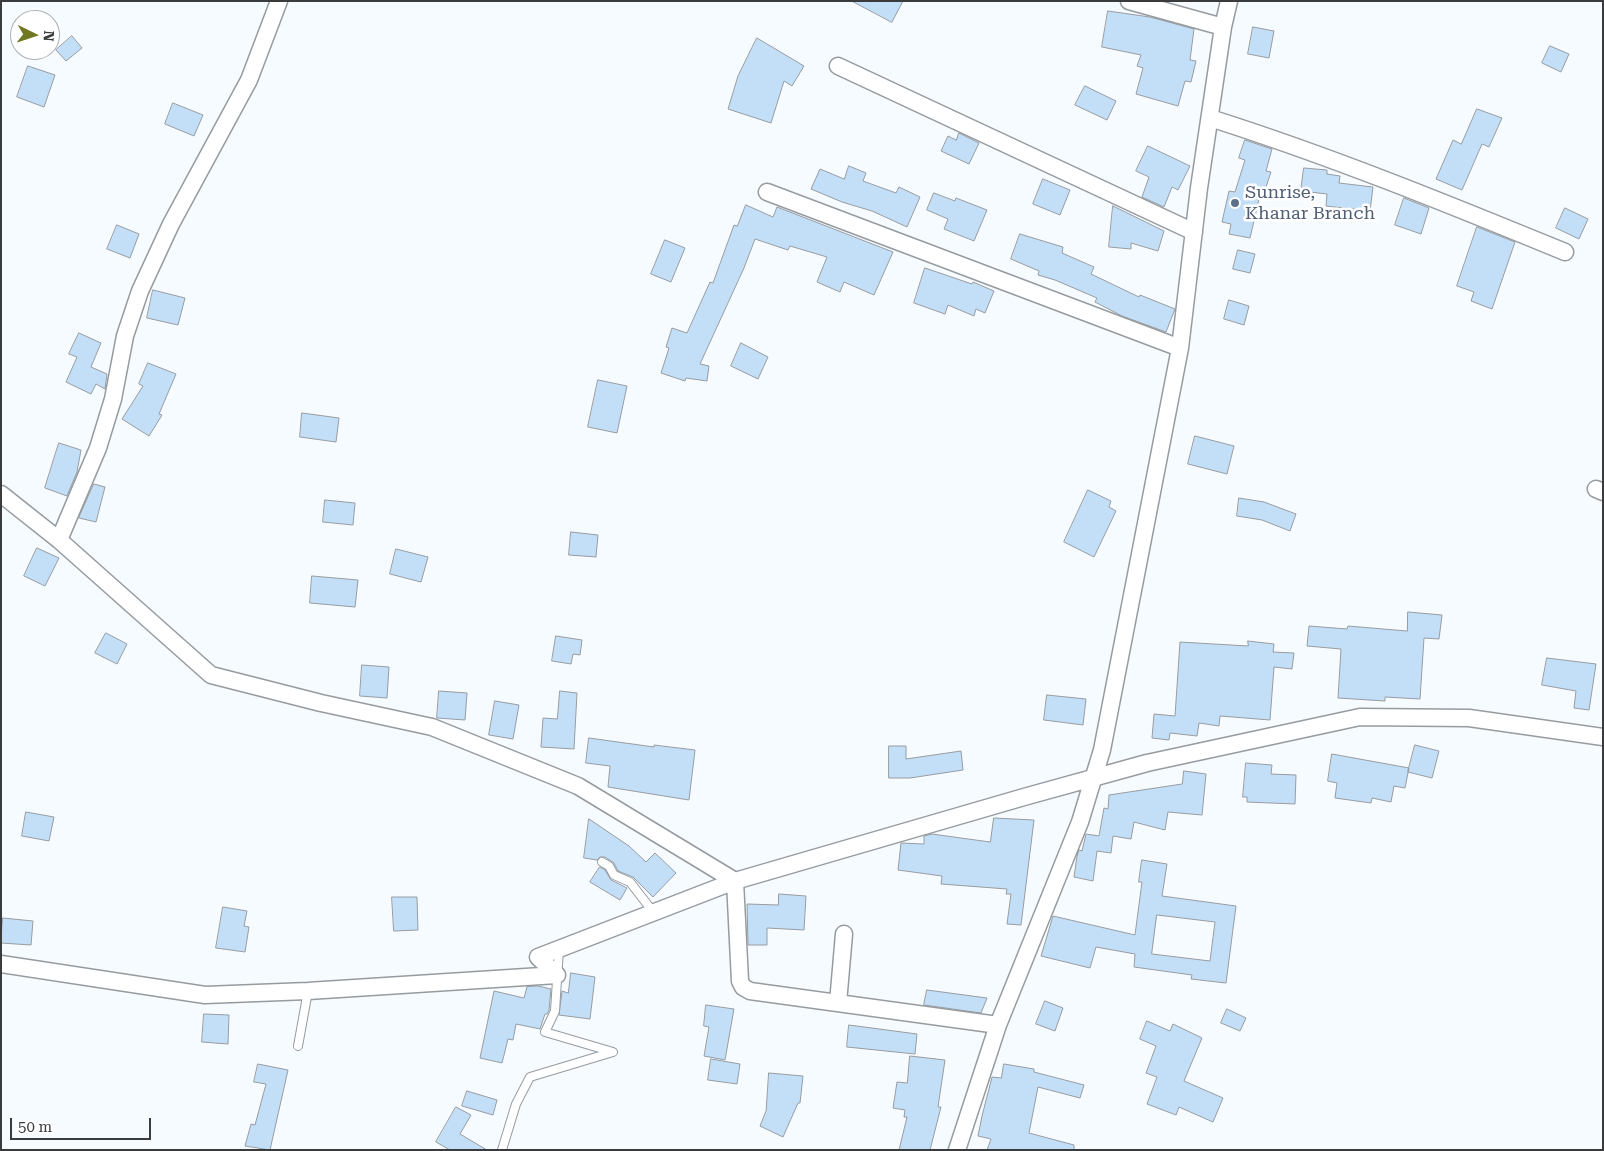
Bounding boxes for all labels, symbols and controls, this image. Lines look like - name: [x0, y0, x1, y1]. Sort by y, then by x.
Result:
- north arrow: [10, 10, 60, 60]
- text: N: [41, 30, 57, 42]
- place label: Sunrise, Khanar Branch: [1245, 182, 1375, 224]
- marker: Sunrise, Khanar Branch: [1229, 197, 1241, 209]
- scale bar: [12, 1108, 154, 1140]
- text: 50 m: [18, 1118, 52, 1136]

